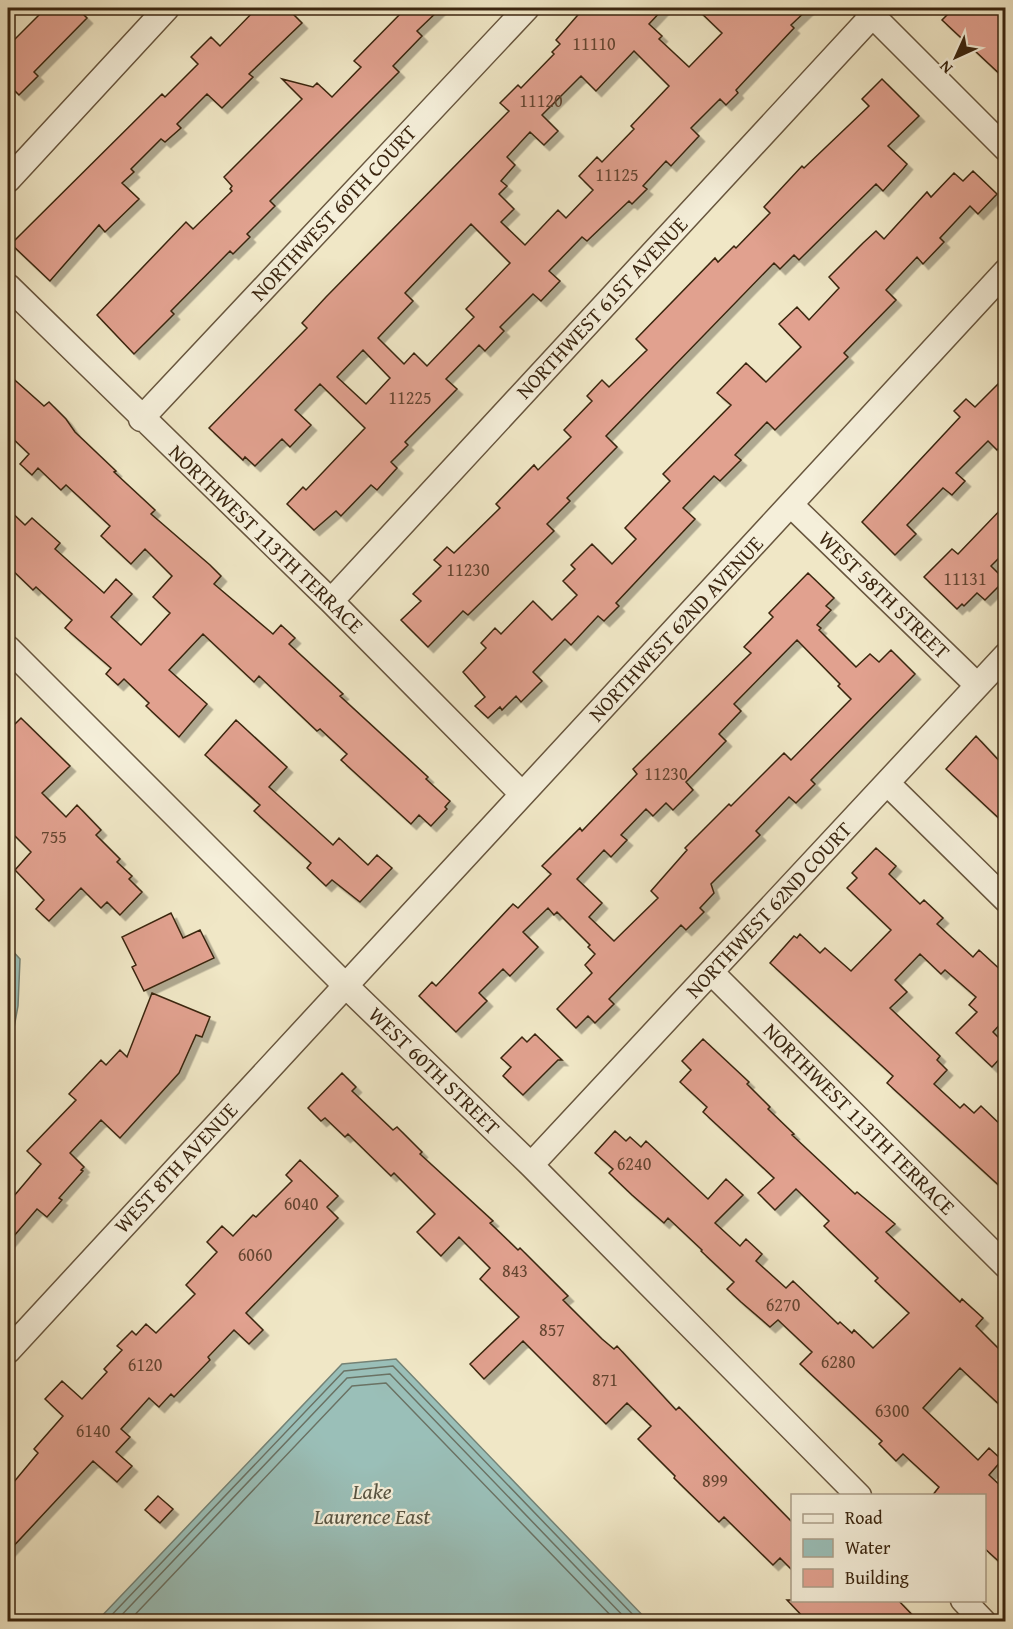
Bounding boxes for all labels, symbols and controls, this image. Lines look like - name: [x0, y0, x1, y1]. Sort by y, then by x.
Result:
- north arrow: [926, 27, 986, 87]
- house number: 11110: [572, 30, 616, 57]
- text: N: [933, 55, 958, 80]
- house number: 11120: [519, 87, 563, 114]
- street label: NORTHWEST 60TH COURT: [244, 117, 424, 308]
- house number: 11125: [595, 161, 639, 188]
- street label: NORTHWEST 61ST AVENUE: [509, 209, 695, 406]
- house number: 11225: [388, 384, 432, 411]
- street label: NORTHWEST 113TH TERRACE: [162, 437, 371, 641]
- street label: WEST 58TH STREET: [811, 523, 957, 666]
- street label: NORTHWEST 62ND AVENUE: [581, 529, 770, 728]
- house number: 11230: [446, 556, 490, 583]
- house number: 11131: [943, 565, 987, 592]
- house number: 11230: [644, 760, 688, 787]
- street label: NORTHWEST 62ND COURT: [678, 814, 859, 1005]
- house number: 755: [41, 823, 67, 850]
- street label: WEST 60TH STREET: [361, 999, 507, 1142]
- street label: NORTHWEST 113TH TERRACE: [756, 1016, 963, 1222]
- street label: WEST 8TH AVENUE: [107, 1095, 245, 1240]
- house number: 6240: [617, 1150, 652, 1177]
- house number: 6040: [284, 1190, 319, 1217]
- house number: 6060: [238, 1241, 273, 1268]
- house number: 843: [502, 1257, 528, 1284]
- house number: 6270: [766, 1291, 801, 1318]
- house number: 857: [539, 1316, 565, 1343]
- house number: 6280: [821, 1348, 856, 1375]
- house number: 6120: [128, 1351, 163, 1378]
- house number: 871: [592, 1366, 618, 1393]
- house number: 6300: [875, 1397, 910, 1424]
- house number: 6140: [76, 1417, 111, 1444]
- house number: 899: [702, 1467, 728, 1494]
- water label: Lake Laurence East: [313, 1475, 431, 1532]
- legend: [791, 1494, 986, 1602]
- text: Road: [845, 1504, 883, 1531]
- text: Water: [845, 1534, 891, 1561]
- text: Building: [845, 1564, 909, 1591]

